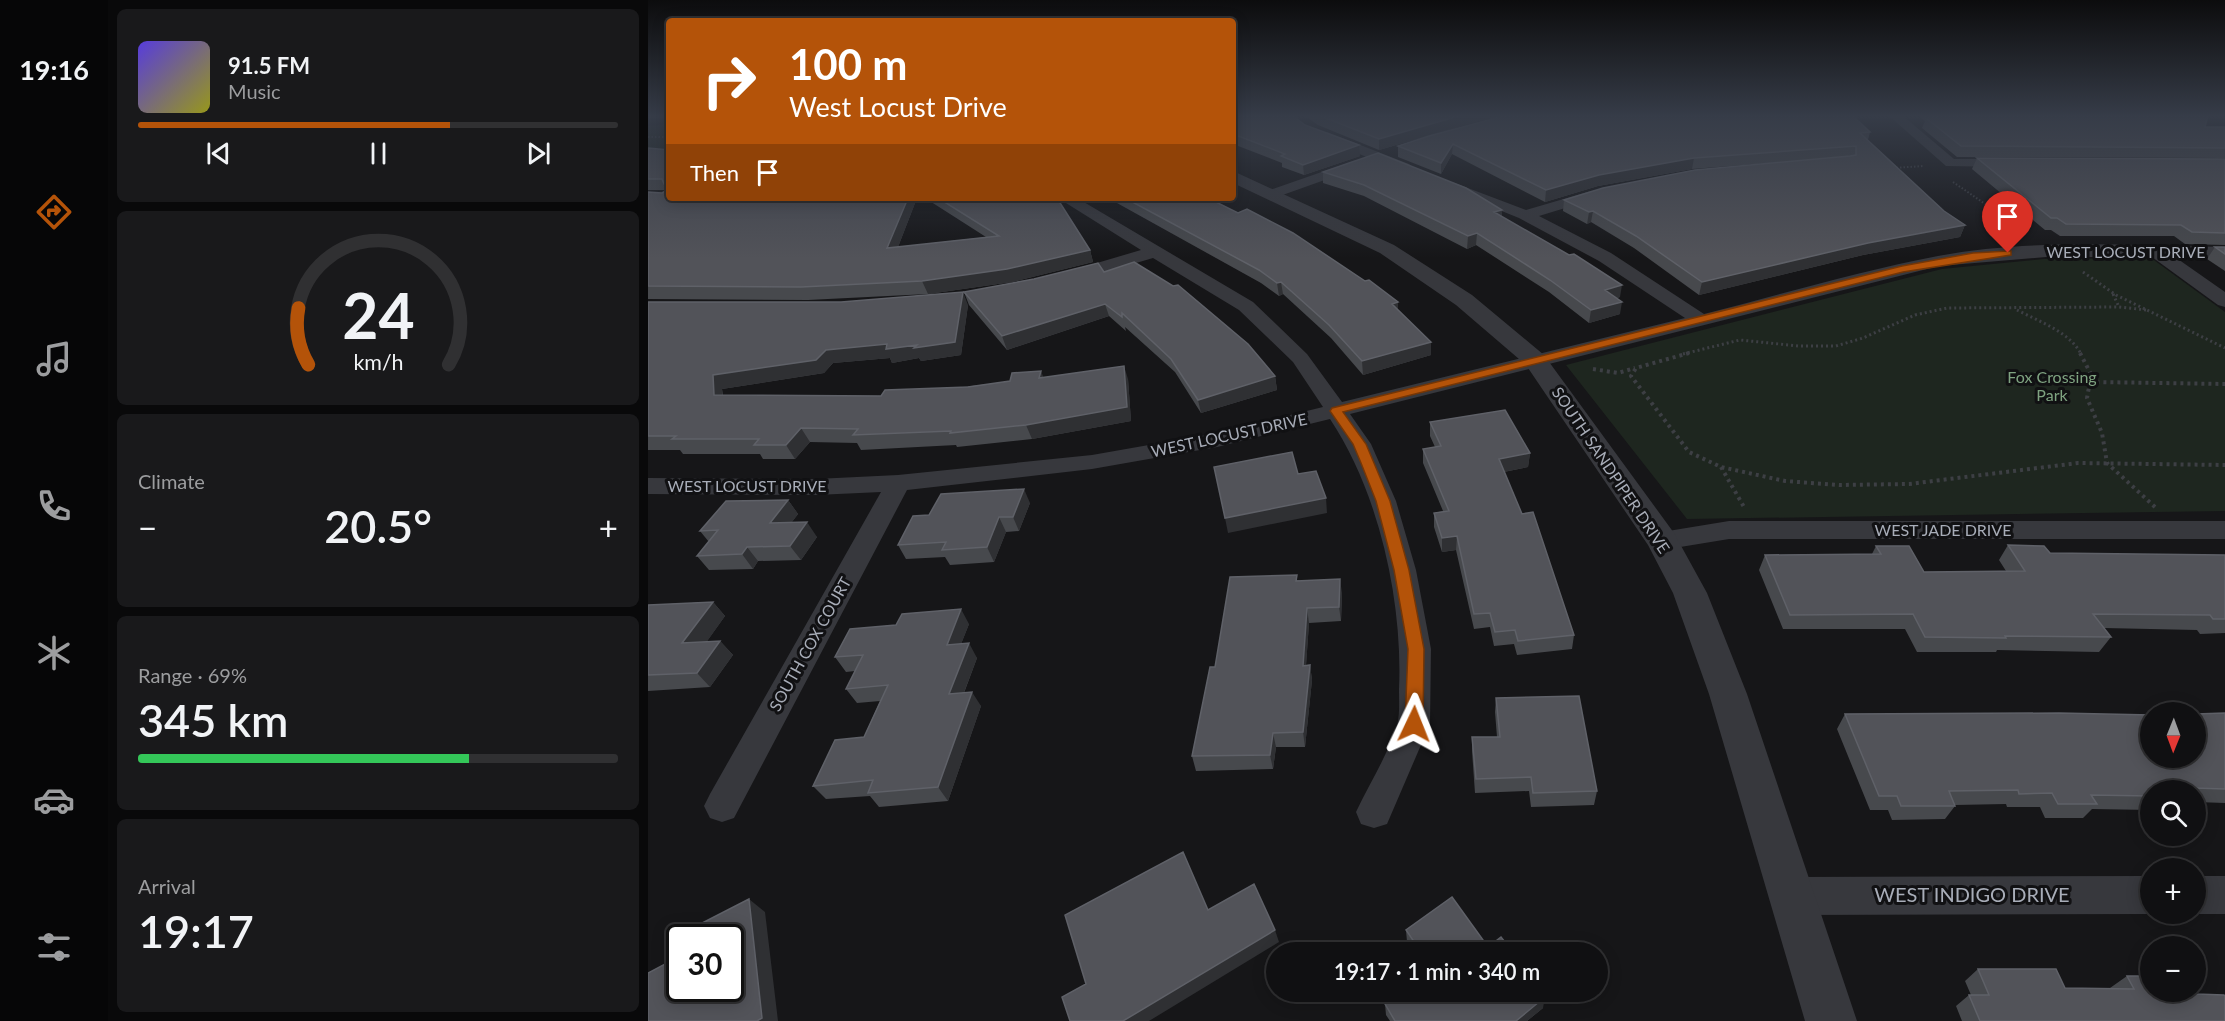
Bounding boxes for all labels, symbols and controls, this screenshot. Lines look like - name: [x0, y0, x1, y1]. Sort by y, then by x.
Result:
- text: 100 m: [789, 39, 907, 89]
- icon: right: [690, 42, 768, 120]
- text: 91.5 FM: [228, 52, 310, 79]
- text: 19:16: [19, 53, 89, 86]
- text: Music: [228, 79, 281, 103]
- text: West Locust Drive: [789, 90, 1007, 123]
- icon: previous: [202, 137, 235, 170]
- icon: pause: [362, 137, 395, 170]
- icon: next: [522, 137, 555, 170]
- icon: arrive: [751, 156, 784, 189]
- text: Then: [690, 159, 739, 186]
- icon: directions: [33, 191, 75, 233]
- pin: [1982, 191, 2033, 253]
- icon: arrive: [1991, 200, 2024, 233]
- street label: WEST LOCUST DRIVE: [2047, 242, 2205, 261]
- text: 24: [342, 277, 414, 352]
- icon: music: [33, 338, 75, 380]
- text: km/h: [353, 350, 403, 376]
- park label: Fox Crossing Park: [2007, 367, 2097, 404]
- street label: SOUTH SANDPIPER DRIVE: [1549, 383, 1674, 556]
- street label: WEST LOCUST DRIVE: [1149, 409, 1309, 460]
- text: Climate: [138, 469, 205, 493]
- street label: WEST LOCUST DRIVE: [668, 476, 826, 495]
- icon: phone: [33, 485, 75, 527]
- text: 20.5°: [324, 499, 432, 553]
- text: −: [138, 507, 157, 547]
- text: +: [599, 507, 618, 547]
- street label: WEST JADE DRIVE: [1875, 520, 2011, 539]
- street label: SOUTH COX COURT: [765, 573, 855, 714]
- icon: climate: [33, 632, 75, 674]
- text: Range · 69%: [138, 663, 247, 687]
- position arrow: [1382, 692, 1446, 756]
- text: 345 km: [138, 693, 288, 747]
- north arrow: [2140, 702, 2206, 768]
- map controls: [2140, 702, 2206, 1002]
- icon: car: [33, 779, 75, 821]
- button: search: [2140, 780, 2206, 846]
- button: +: [2140, 858, 2206, 924]
- text: Arrival: [138, 874, 196, 898]
- street label: WEST INDIGO DRIVE: [1874, 882, 2070, 906]
- text: 19:17: [138, 904, 254, 958]
- speed limit sign: 30: [666, 924, 744, 1002]
- icon: filters: [33, 926, 75, 968]
- button: −: [2140, 936, 2206, 1002]
- text: 19:17 · 1 min · 340 m: [1334, 958, 1540, 985]

